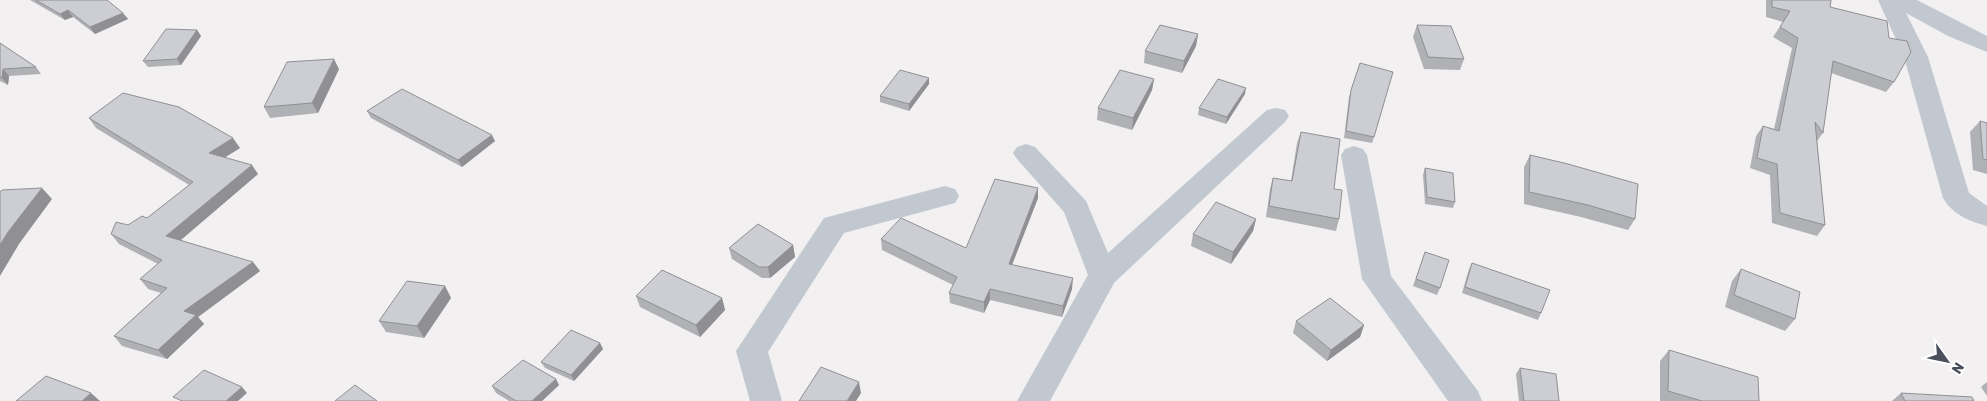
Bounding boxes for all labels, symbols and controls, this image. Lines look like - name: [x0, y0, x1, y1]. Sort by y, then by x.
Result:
- north arrow: [1922, 336, 1972, 386]
- text: N: [1948, 359, 1967, 377]

